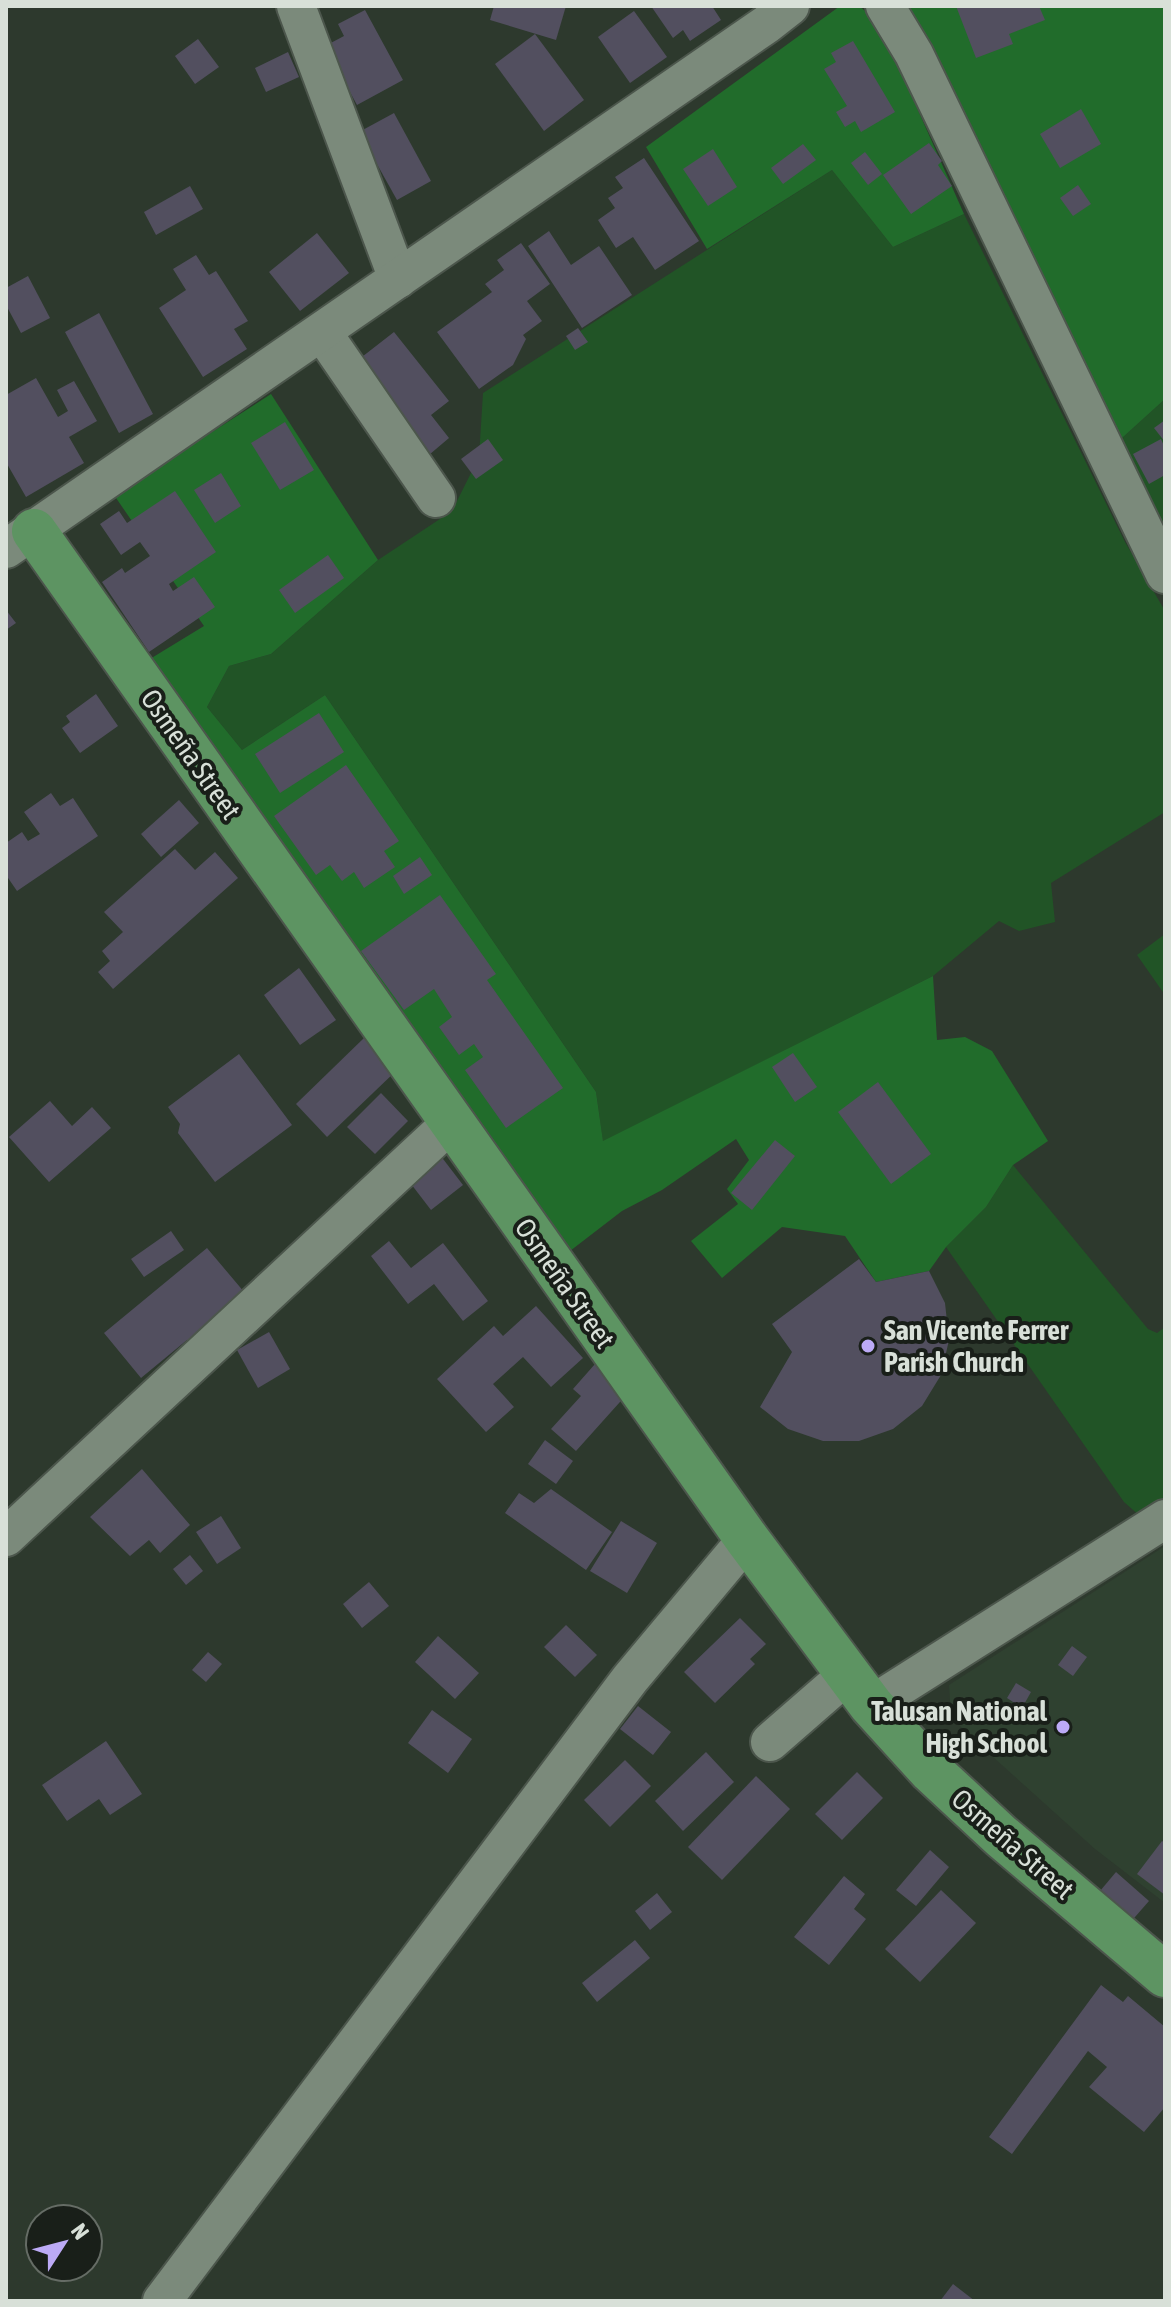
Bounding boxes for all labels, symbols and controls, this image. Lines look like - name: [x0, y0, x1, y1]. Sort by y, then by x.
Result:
- street label: Osmeña Street: [135, 683, 247, 825]
- street label: Osmeña Street: [509, 1212, 621, 1354]
- place label: San Vicente Ferrer Parish Church: [884, 1314, 1069, 1378]
- marker: San Vicente Ferrer Parish Church: [859, 1337, 877, 1355]
- place label: Talusan National High School: [871, 1695, 1048, 1759]
- marker: Talusan National High School: [1054, 1718, 1072, 1736]
- street label: Osmeña Street: [946, 1782, 1080, 1906]
- north arrow: [24, 2203, 104, 2283]
- text: N: [66, 2218, 95, 2244]

